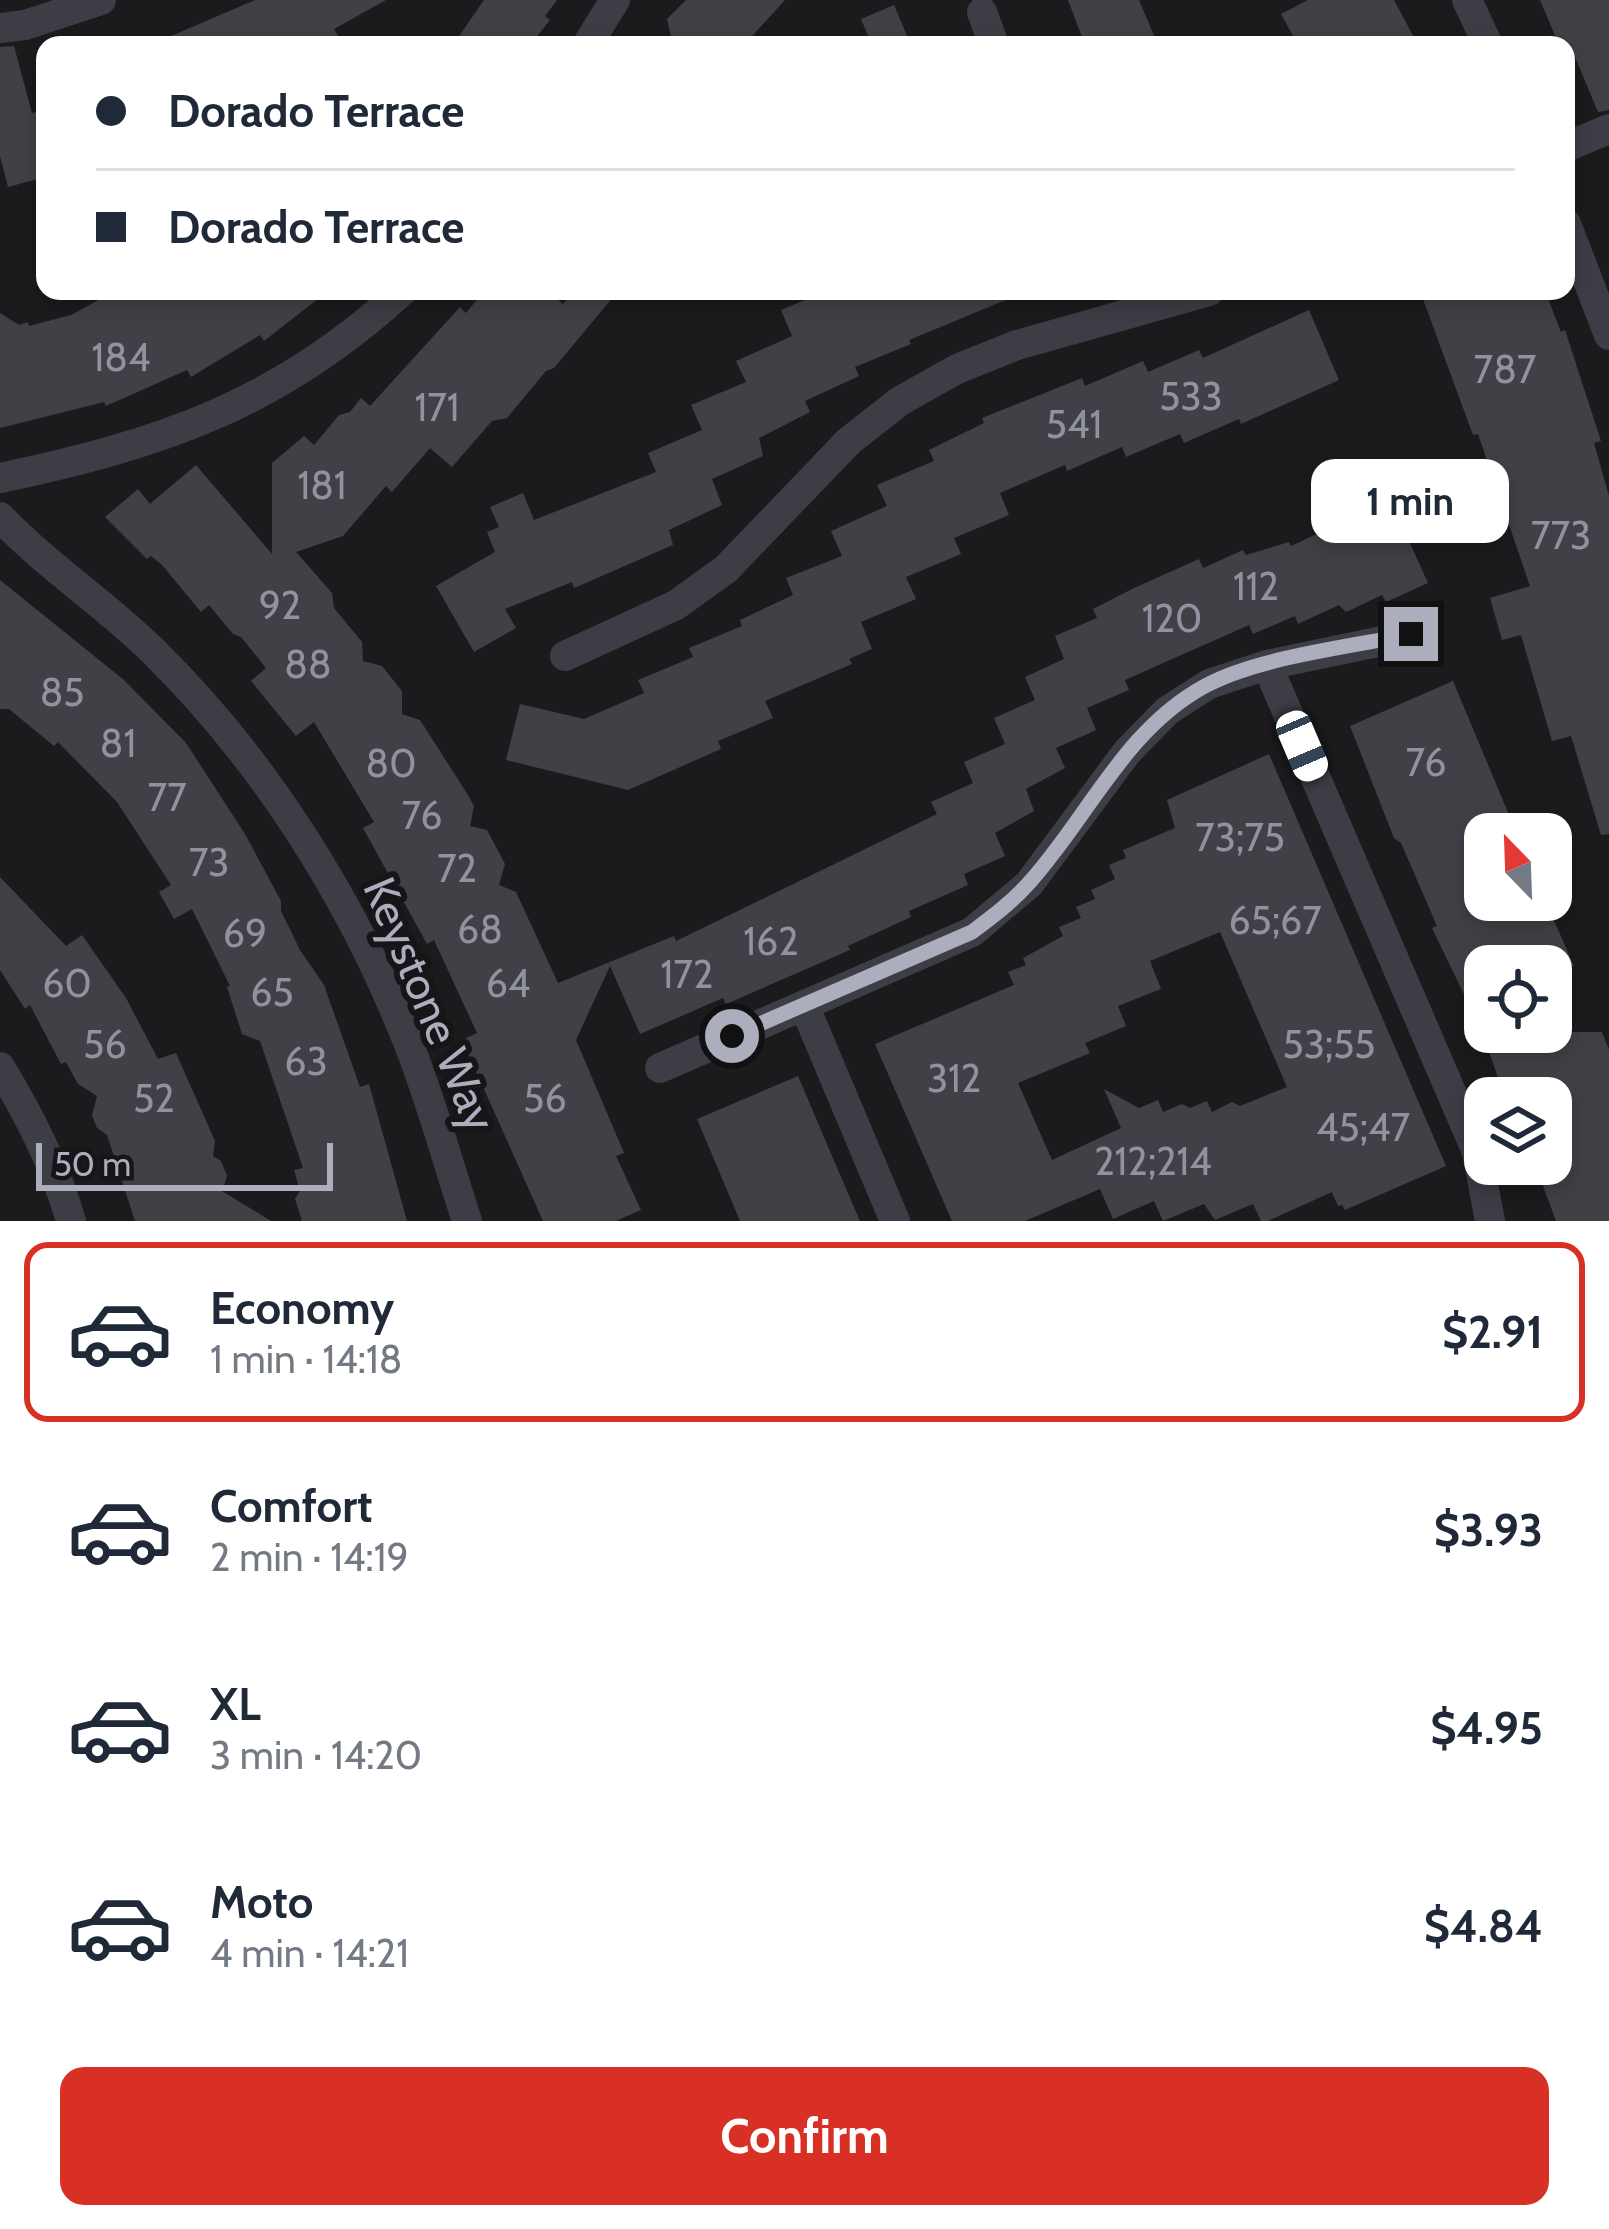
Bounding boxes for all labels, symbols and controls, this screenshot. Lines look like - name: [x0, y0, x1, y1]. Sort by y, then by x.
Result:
- text: Dorado Terrace: [168, 84, 464, 138]
- text: Dorado Terrace: [168, 200, 464, 254]
- house number: 184: [92, 333, 150, 381]
- house number: 787: [1474, 345, 1537, 393]
- house number: 533: [1159, 372, 1223, 420]
- house number: 171: [414, 383, 460, 431]
- house number: 541: [1046, 400, 1102, 448]
- callout: 1 min: [1312, 460, 1510, 544]
- house number: 181: [297, 461, 347, 509]
- text: 1 min: [1366, 477, 1454, 525]
- house number: 773: [1531, 511, 1591, 559]
- house number: 112: [1233, 562, 1279, 610]
- house number: 92: [259, 581, 301, 629]
- house number: 120: [1142, 594, 1202, 642]
- route end: [1384, 607, 1438, 661]
- house number: 88: [284, 640, 332, 688]
- house number: 85: [40, 668, 84, 716]
- car: [1271, 706, 1333, 786]
- house number: 81: [100, 719, 136, 767]
- house number: 76: [1406, 738, 1446, 786]
- house number: 80: [366, 739, 416, 787]
- house number: 77: [147, 773, 187, 821]
- house number: 76: [402, 791, 442, 839]
- house number: 73;75: [1195, 813, 1285, 861]
- north arrow: [1464, 813, 1572, 921]
- map controls: [1464, 813, 1572, 1185]
- house number: 73: [189, 838, 229, 886]
- house number: 72: [437, 844, 477, 892]
- street label: Keystone Way: [352, 869, 508, 1139]
- house number: 65;67: [1228, 896, 1322, 944]
- house number: 68: [457, 905, 503, 953]
- house number: 69: [223, 909, 267, 957]
- house number: 162: [743, 917, 799, 965]
- button: locate: [1464, 945, 1572, 1053]
- house number: 172: [661, 950, 713, 998]
- house number: 60: [42, 959, 92, 1007]
- house number: 64: [486, 959, 530, 1007]
- house number: 65: [250, 968, 294, 1016]
- route start: [705, 1009, 759, 1063]
- house number: 56: [83, 1020, 127, 1068]
- house number: 53;55: [1283, 1020, 1375, 1068]
- house number: 63: [284, 1037, 328, 1085]
- house number: 312: [927, 1054, 981, 1102]
- house number: 52: [133, 1074, 175, 1122]
- house number: 56: [523, 1074, 567, 1122]
- button: layers: [1464, 1077, 1572, 1185]
- house number: 45;47: [1316, 1103, 1410, 1151]
- scale bar: [36, 1137, 333, 1190]
- house number: 212;214: [1094, 1137, 1212, 1185]
- text: 50 m: [54, 1144, 131, 1184]
- icon: car: [66, 1278, 174, 1386]
- text: Economy: [210, 1281, 394, 1335]
- text: $2.91: [1442, 1305, 1543, 1359]
- text: 1 min · 14:18: [210, 1335, 402, 1383]
- icon: car: [66, 1476, 174, 1584]
- text: Comfort: [210, 1479, 373, 1533]
- text: $3.93: [1434, 1503, 1543, 1557]
- text: 2 min · 14:19: [210, 1533, 409, 1581]
- icon: car: [66, 1674, 174, 1782]
- text: XL: [210, 1677, 261, 1731]
- text: $4.95: [1430, 1701, 1543, 1755]
- text: 3 min · 14:20: [210, 1731, 422, 1779]
- icon: car: [66, 1872, 174, 1980]
- text: Moto: [210, 1875, 313, 1929]
- text: $4.84: [1424, 1899, 1543, 1953]
- text: 4 min · 14:21: [210, 1929, 409, 1977]
- button: Confirm: [60, 2067, 1549, 2205]

